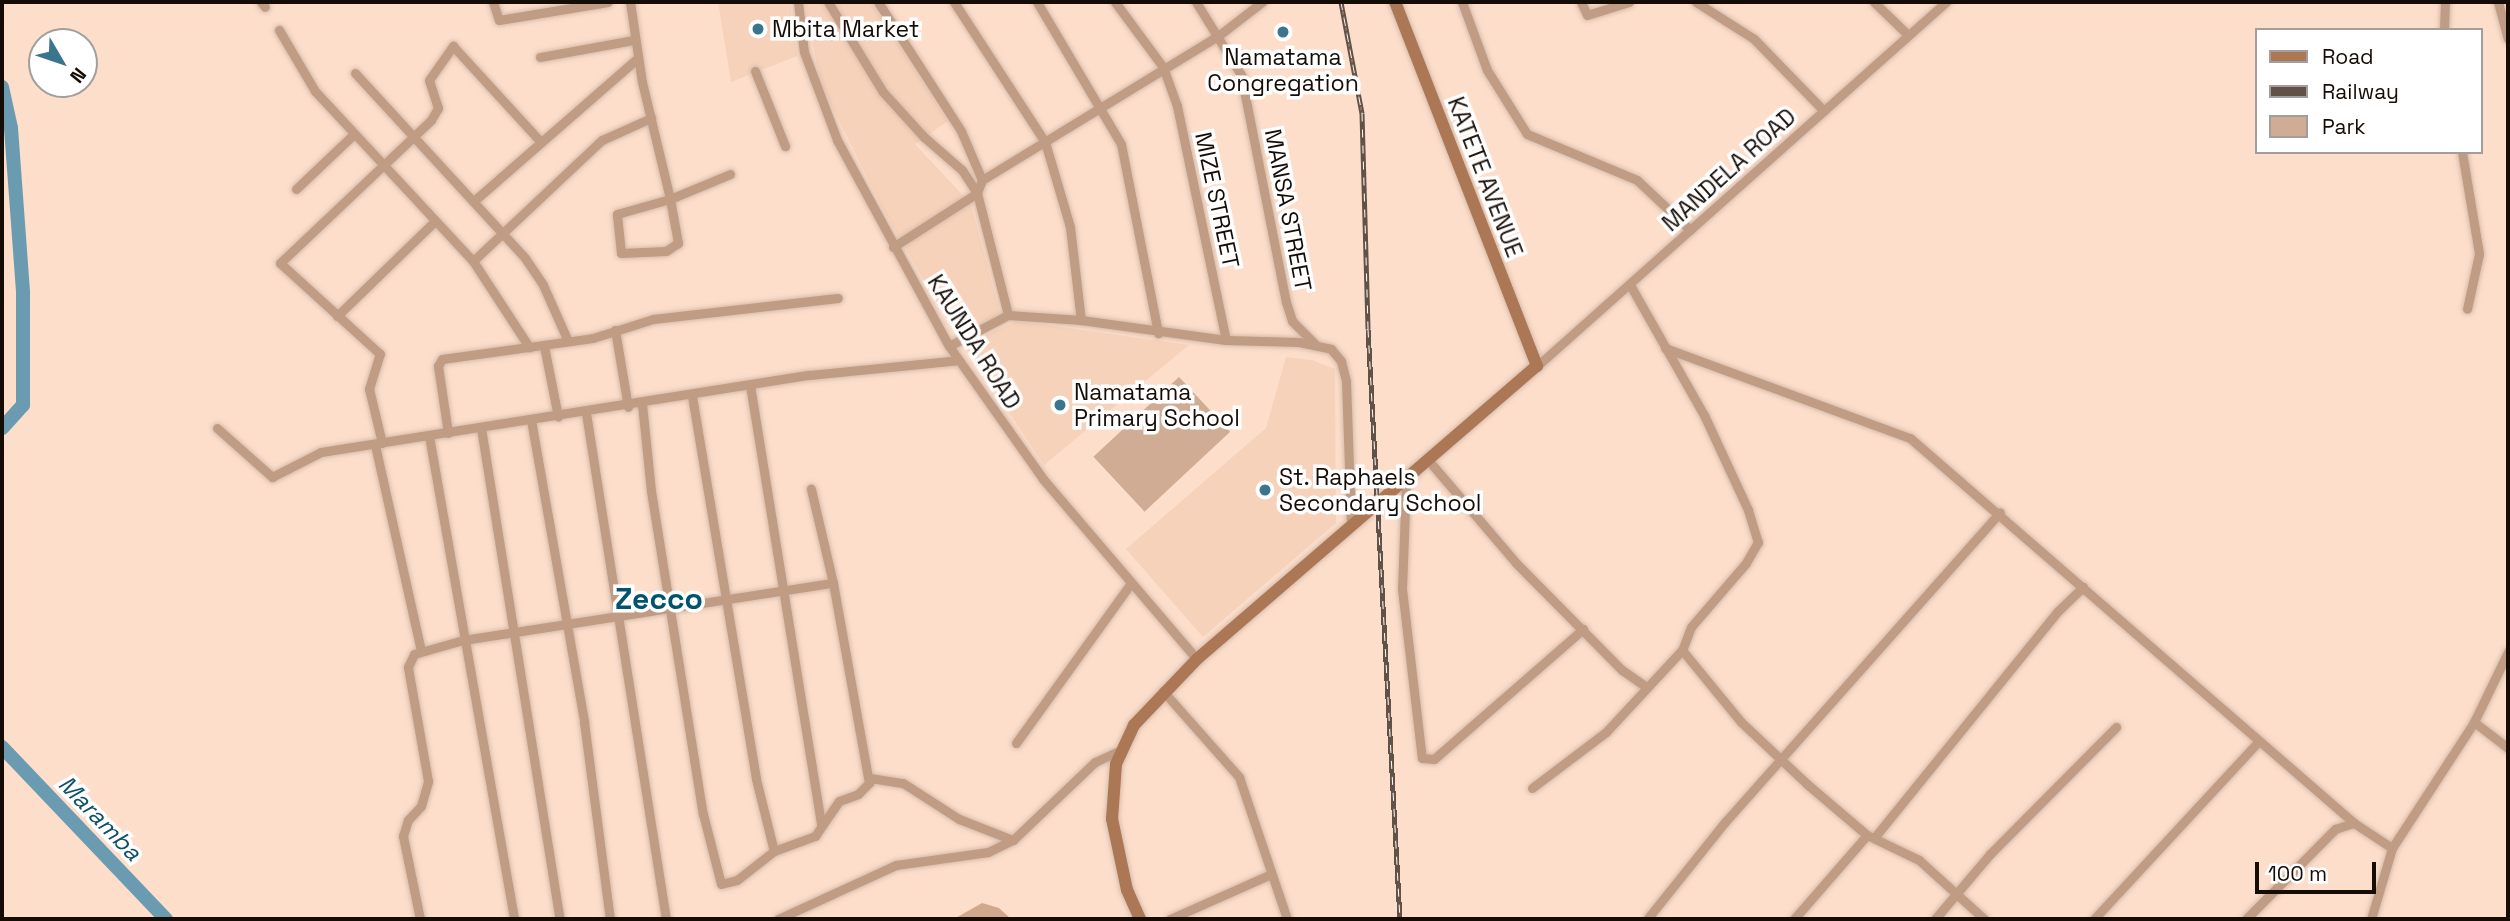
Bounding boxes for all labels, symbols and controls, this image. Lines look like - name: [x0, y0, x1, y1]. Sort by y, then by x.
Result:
- place label: Mbita Market: [772, 15, 919, 43]
- marker: Mbita Market: [750, 21, 766, 37]
- marker: Namatama Congregation: [1275, 24, 1291, 40]
- north arrow: [28, 28, 98, 98]
- legend: [2254, 28, 2482, 154]
- place label: Namatama Congregation: [1207, 43, 1359, 97]
- text: Road: [2322, 43, 2374, 70]
- text: N: [64, 62, 92, 88]
- text: Railway: [2322, 78, 2399, 105]
- street label: KATETE AVENUE: [1442, 93, 1528, 261]
- street label: MANDELA ROAD: [1657, 103, 1801, 237]
- text: Park: [2322, 113, 2366, 140]
- street label: MANSA STREET: [1259, 126, 1317, 294]
- street label: MIZE STREET: [1189, 129, 1245, 271]
- street label: KAUNDA ROAD: [922, 270, 1026, 414]
- place label: Namatama Primary School: [1074, 378, 1240, 432]
- marker: Namatama Primary School: [1052, 397, 1068, 413]
- place label: St. Raphaels Secondary School: [1279, 463, 1481, 517]
- marker: St. Raphaels Secondary School: [1257, 482, 1273, 498]
- district label: Zecco: [615, 581, 703, 617]
- water label: Maramba: [53, 770, 147, 866]
- scale bar: [2258, 848, 2379, 892]
- text: 100 m: [2268, 860, 2327, 887]

